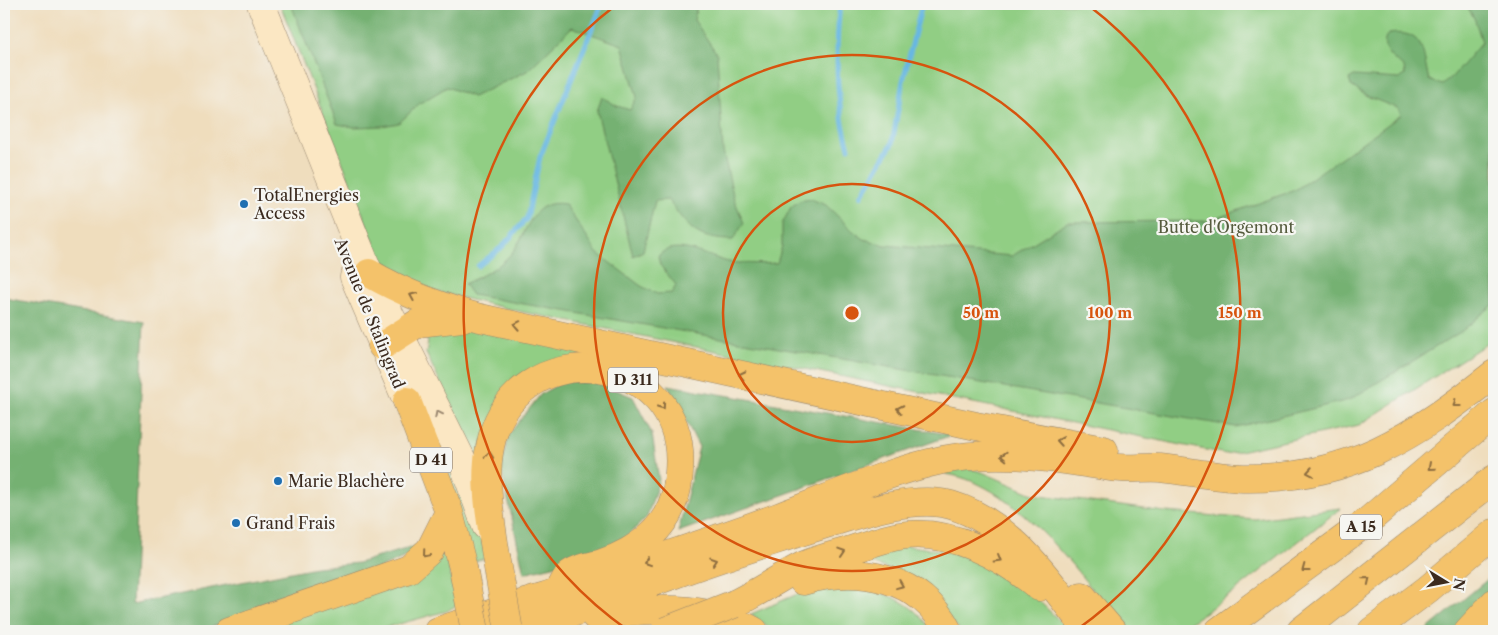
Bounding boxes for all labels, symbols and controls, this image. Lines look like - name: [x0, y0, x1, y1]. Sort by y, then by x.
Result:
- place label: TotalEnergies Access: [253, 185, 359, 223]
- marker: TotalEnergies Access: [238, 198, 250, 210]
- park label: Butte d'Orgemont: [1158, 217, 1295, 237]
- street label: Avenue de Stalingrad: [330, 234, 409, 391]
- one-way arrow: [409, 292, 418, 302]
- text: 50 m: [963, 303, 999, 322]
- text: 100 m: [1088, 303, 1132, 322]
- text: 150 m: [1218, 303, 1262, 322]
- centre of rings: [843, 304, 861, 322]
- one-way arrow: [512, 321, 521, 331]
- road number: D 311: [608, 368, 658, 392]
- one-way arrow: [737, 370, 746, 381]
- one-way arrow: [1452, 398, 1462, 407]
- one-way arrow: [656, 400, 665, 410]
- one-way arrow: [896, 405, 905, 415]
- one-way arrow: [434, 410, 444, 419]
- one-way arrow: [1056, 436, 1064, 446]
- road number: D 41: [410, 448, 452, 472]
- one-way arrow: [1000, 450, 1008, 461]
- one-way arrow: [483, 451, 494, 459]
- one-way arrow: [1427, 461, 1436, 470]
- one-way arrow: [1306, 466, 1314, 476]
- place label: Marie Blachère: [288, 471, 404, 491]
- marker: Marie Blachère: [272, 475, 284, 487]
- place label: Grand Frais: [246, 513, 335, 533]
- road number: A 15: [1340, 514, 1382, 540]
- marker: Grand Frais: [230, 517, 242, 529]
- one-way arrow: [838, 548, 846, 558]
- one-way arrow: [422, 549, 431, 558]
- one-way arrow: [993, 553, 1002, 563]
- one-way arrow: [643, 556, 651, 566]
- one-way arrow: [709, 557, 718, 567]
- north arrow: [1420, 558, 1470, 608]
- one-way arrow: [1301, 564, 1310, 573]
- text: N: [1449, 577, 1469, 592]
- one-way arrow: [1361, 578, 1370, 586]
- one-way arrow: [895, 579, 904, 589]

